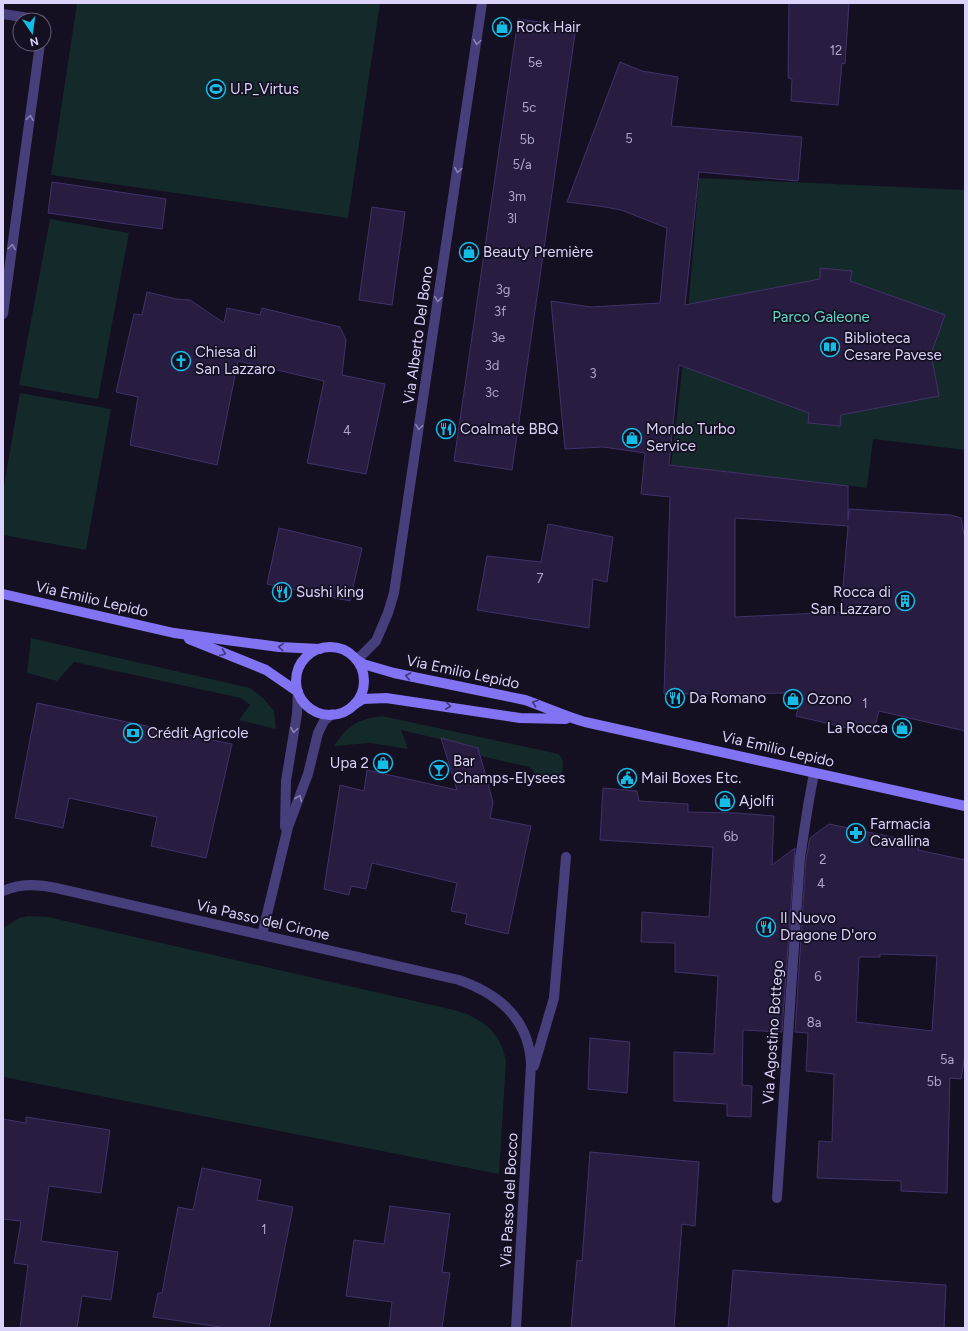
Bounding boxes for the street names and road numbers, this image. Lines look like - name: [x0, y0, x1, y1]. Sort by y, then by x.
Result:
- street label: Via Alberto Del Bono: [399, 265, 437, 405]
- street label: Via Emilio Lepido: [34, 577, 151, 621]
- street label: Via Emilio Lepido: [405, 651, 522, 693]
- street label: Via Emilio Lepido: [720, 727, 837, 771]
- street label: Via Passo del Cirone: [195, 896, 331, 944]
- street label: Via Agostino Bottego: [759, 959, 787, 1105]
- street label: Via Passo del Bocco: [496, 1132, 522, 1268]

